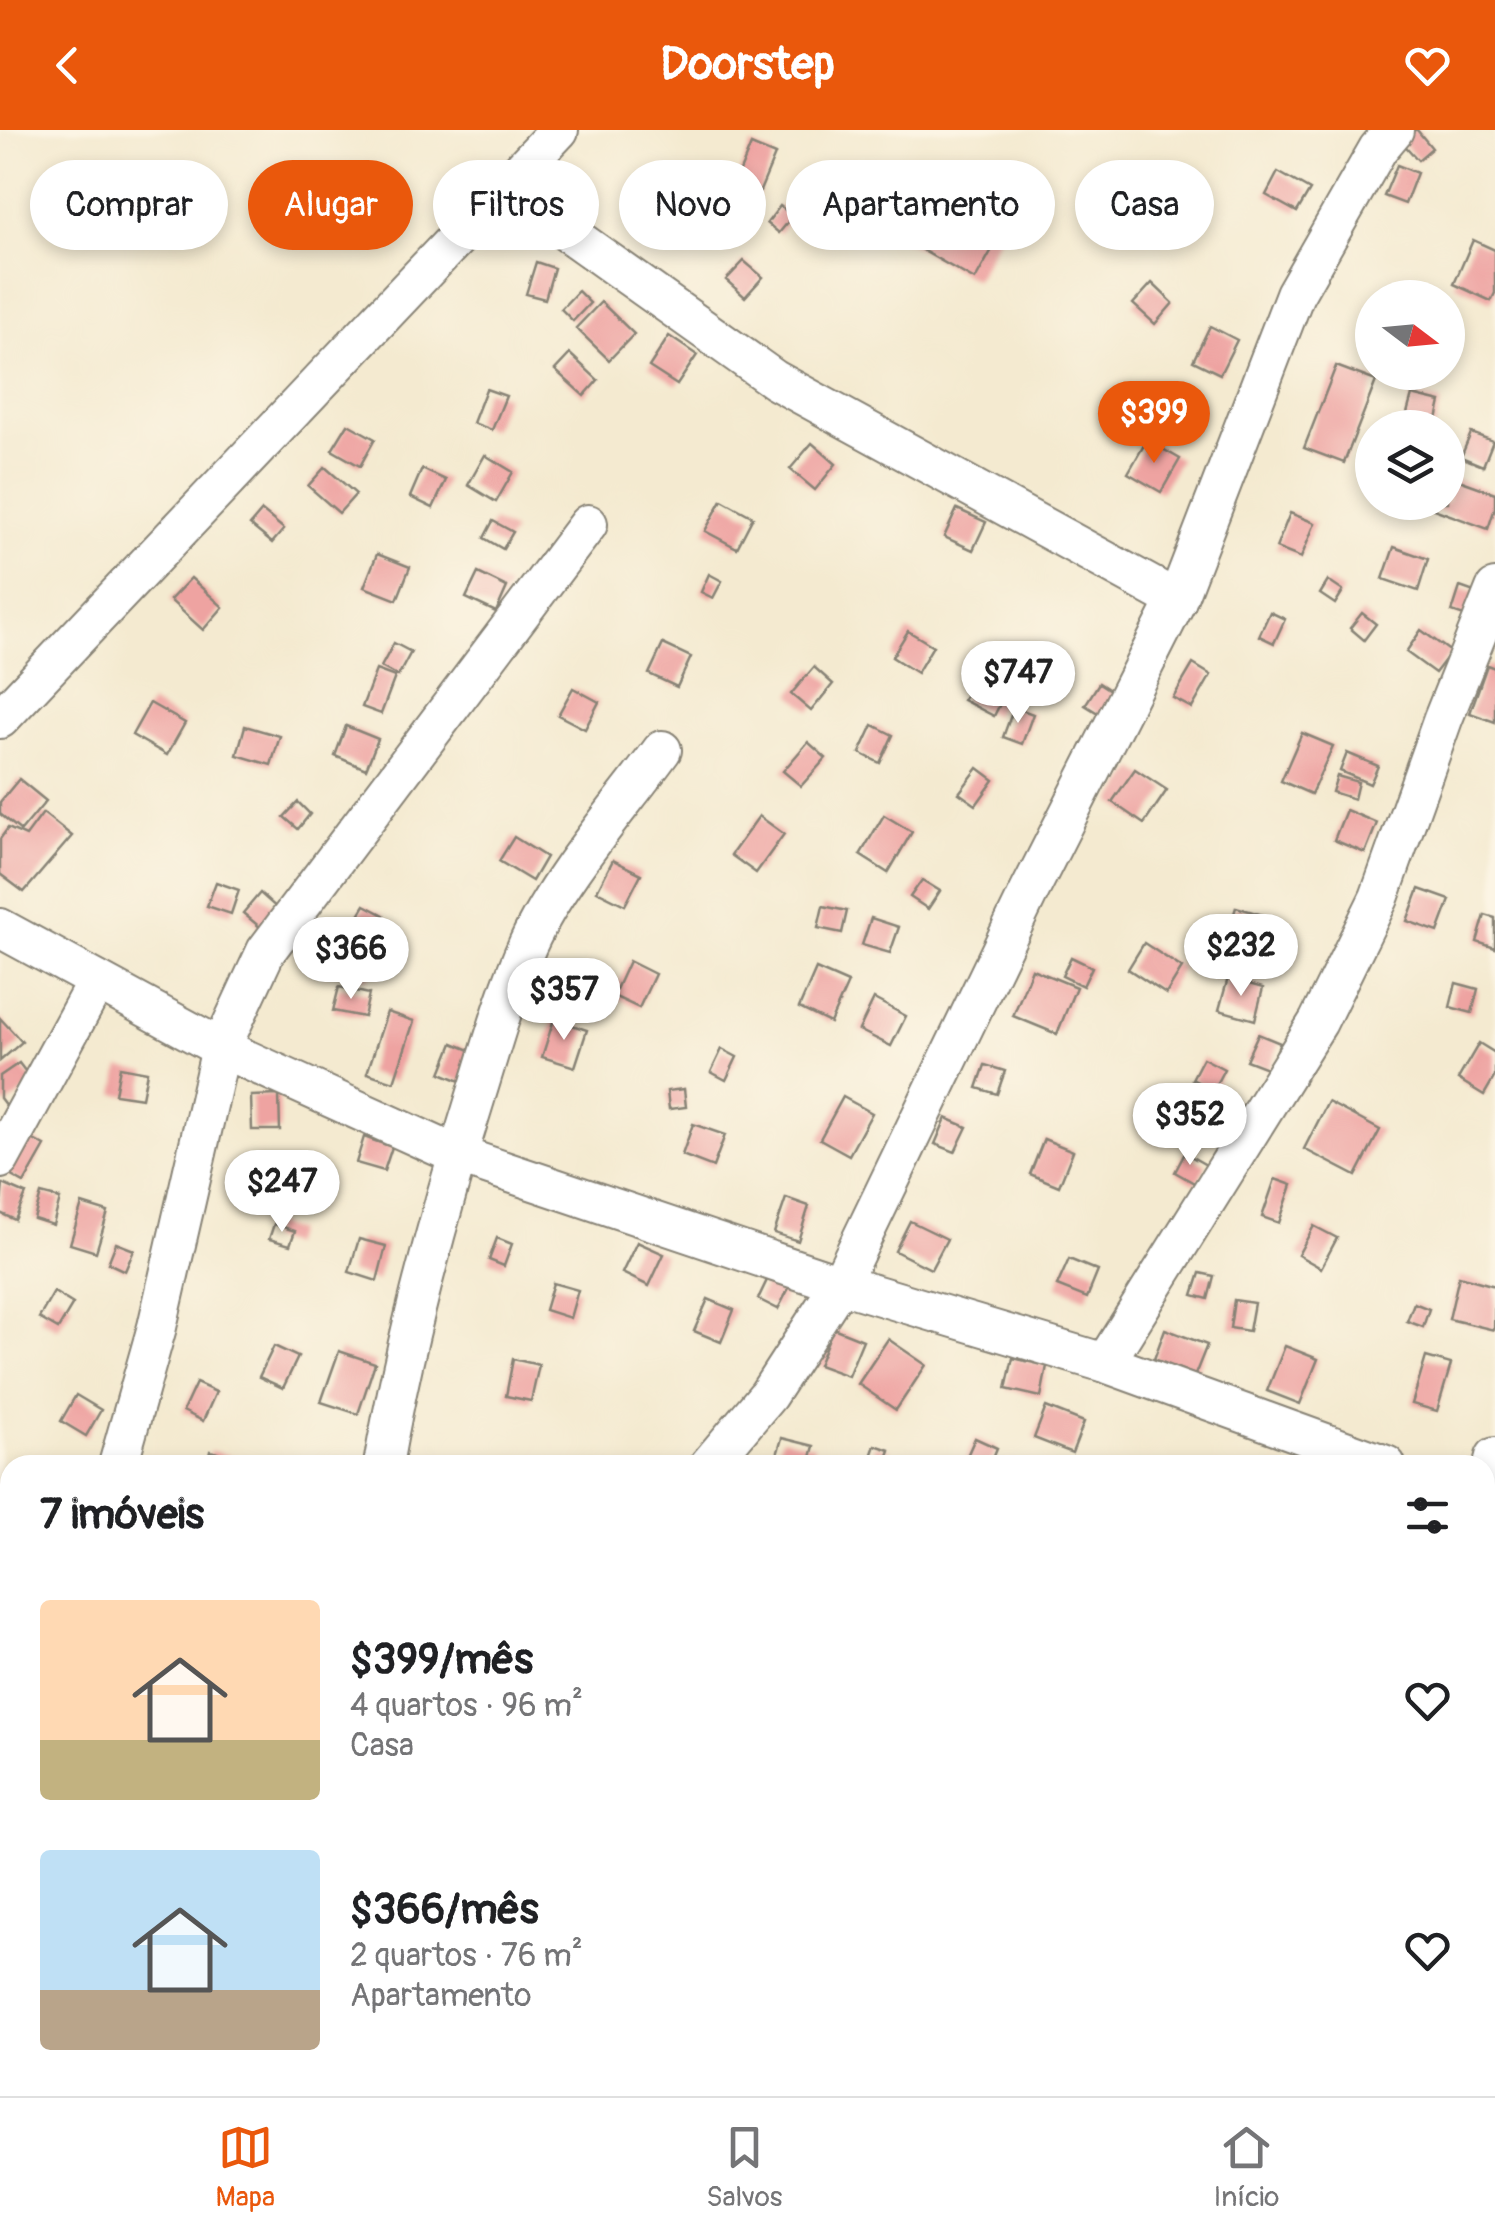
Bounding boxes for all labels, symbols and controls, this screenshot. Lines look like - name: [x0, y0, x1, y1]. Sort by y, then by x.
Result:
- text: Doorstep: [660, 37, 835, 93]
- icon: back: [40, 38, 95, 93]
- icon: heart: [1400, 38, 1455, 93]
- chip: Comprar: [30, 160, 228, 250]
- chip: Alugar: [248, 160, 413, 250]
- chip: Filtros: [433, 160, 599, 250]
- chip: Novo: [619, 160, 766, 250]
- chip: Apartamento: [786, 160, 1055, 250]
- chip: Casa: [1075, 160, 1214, 250]
- north arrow: [1355, 280, 1465, 390]
- map controls: [1355, 280, 1465, 520]
- pin: $399: [1095, 381, 1213, 466]
- text: $399: [1120, 393, 1188, 433]
- button: layers: [1355, 410, 1465, 520]
- pin: $747: [959, 641, 1077, 726]
- text: $747: [983, 653, 1053, 693]
- pin: $232: [1182, 914, 1300, 999]
- pin: $366: [292, 917, 410, 1002]
- text: $232: [1206, 926, 1276, 966]
- text: $366: [315, 929, 387, 969]
- pin: $357: [505, 958, 623, 1043]
- text: $357: [529, 970, 599, 1010]
- pin: $352: [1131, 1083, 1249, 1168]
- text: $352: [1155, 1095, 1225, 1135]
- pin: $247: [223, 1150, 341, 1235]
- text: $247: [247, 1162, 317, 1202]
- icon: filters: [1400, 1488, 1455, 1543]
- text: 7 imóveis: [40, 1489, 204, 1541]
- text: $399/mês: [350, 1634, 533, 1686]
- icon: home: [120, 1640, 240, 1760]
- icon: heart: [1400, 1673, 1455, 1728]
- text: 4 quartos · 96 m²: [350, 1686, 583, 1726]
- text: Casa: [350, 1726, 414, 1766]
- text: $366/mês: [350, 1884, 539, 1936]
- icon: home: [120, 1890, 240, 2010]
- icon: heart: [1400, 1923, 1455, 1978]
- text: 2 quartos · 76 m²: [350, 1936, 583, 1976]
- text: Apartamento: [350, 1976, 531, 2016]
- tab: Mapa: [216, 2120, 275, 2215]
- tab: Salvos: [706, 2120, 782, 2215]
- tab: Início: [1214, 2120, 1279, 2215]

